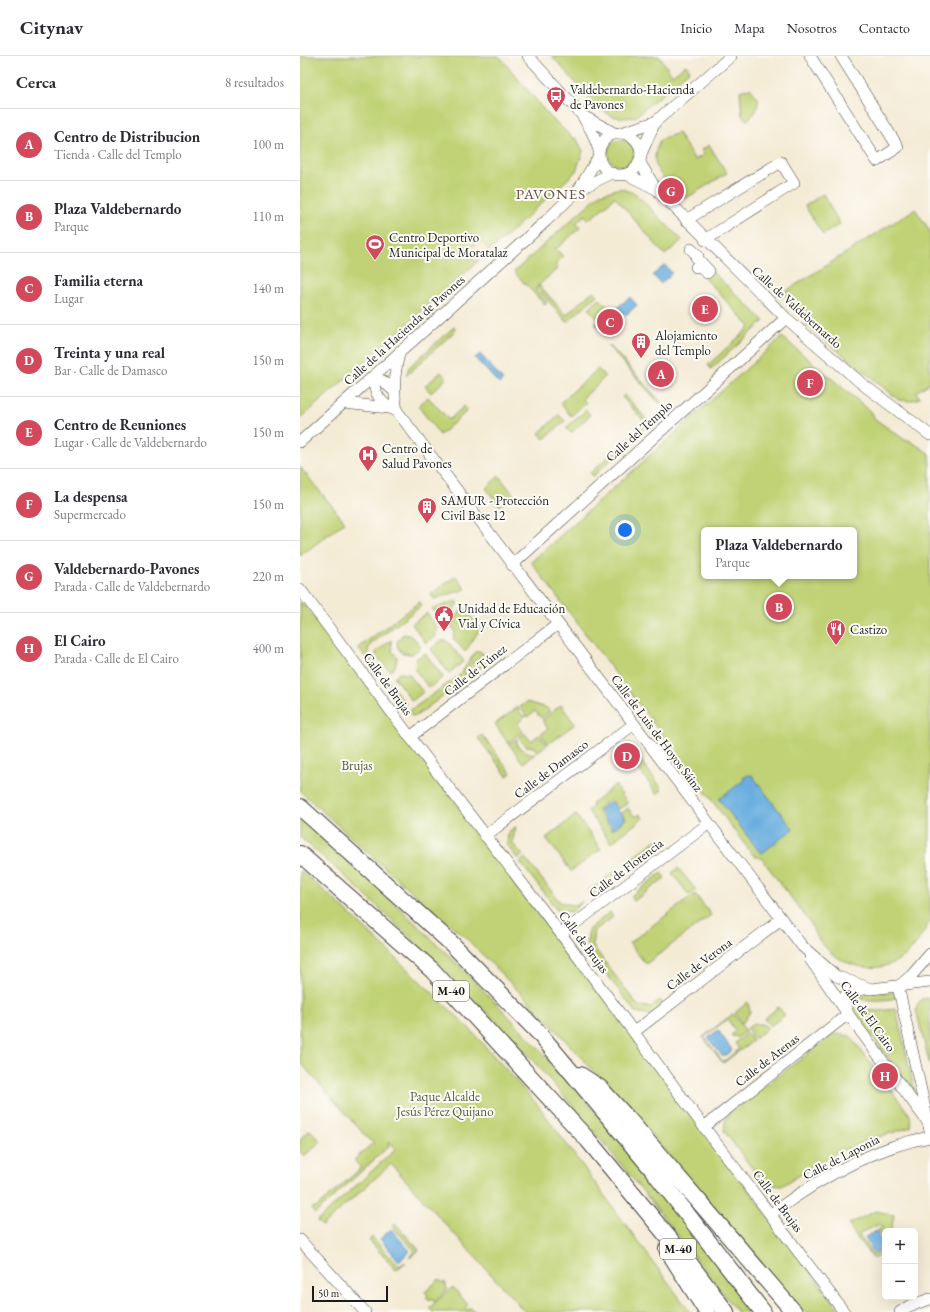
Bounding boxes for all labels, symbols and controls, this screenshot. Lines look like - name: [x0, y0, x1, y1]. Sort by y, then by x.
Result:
- text: Citynav: [20, 15, 83, 40]
- text: Inicio: [681, 19, 712, 37]
- text: Mapa: [734, 19, 765, 37]
- text: Nosotros: [787, 19, 837, 37]
- text: Contacto: [859, 19, 910, 37]
- text: Cerca: [16, 71, 56, 93]
- text: 8 resultados: [225, 74, 284, 91]
- place label: Valdebernardo-Hacienda de Pavones: [570, 81, 695, 113]
- bus stop icon: Valdebernardo-Hacienda de Pavones: [545, 85, 567, 113]
- text: Centro de Distribucion: [54, 127, 200, 146]
- text: A: [24, 136, 34, 153]
- text: 100 m: [253, 136, 284, 153]
- text: Tienda · Calle del Templo: [54, 146, 182, 163]
- pin: G: [658, 176, 684, 206]
- district label: PAVONES: [516, 184, 586, 203]
- text: Plaza Valdebernardo: [54, 199, 181, 218]
- text: B: [25, 208, 33, 225]
- text: 110 m: [253, 208, 284, 225]
- text: Parque: [54, 218, 89, 235]
- place label: Centro Deportivo Municipal de Moratalaz: [389, 229, 507, 261]
- sports icon: Centro Deportivo Municipal de Moratalaz: [364, 233, 386, 261]
- street label: Calle de Valdebernardo: [748, 262, 846, 352]
- text: Familia eterna: [54, 271, 143, 290]
- street label: Calle de la Hacienda de Pavones: [340, 271, 468, 389]
- text: C: [24, 280, 34, 297]
- text: 140 m: [253, 280, 284, 297]
- text: Lugar: [54, 290, 84, 307]
- pin: E: [692, 294, 718, 324]
- pin: C: [597, 307, 623, 337]
- place label: Alojamiento del Templo: [654, 327, 717, 359]
- building icon: Alojamiento del Templo: [630, 331, 652, 359]
- text: Treinta y una real: [54, 343, 165, 362]
- text: D: [24, 352, 34, 369]
- text: 150 m: [253, 352, 284, 369]
- pin: A: [648, 359, 674, 389]
- text: Bar · Calle de Damasco: [54, 362, 168, 379]
- pin: F: [797, 368, 823, 398]
- street label: Calle del Templo: [602, 396, 676, 466]
- text: Centro de Reuniones: [54, 415, 186, 434]
- text: E: [25, 424, 33, 441]
- text: 150 m: [253, 424, 284, 441]
- text: Lugar · Calle de Valdebernardo: [54, 434, 207, 451]
- place label: Centro de Salud Pavones: [382, 440, 452, 472]
- hospital icon: Centro de Salud Pavones: [357, 444, 379, 472]
- text: La despensa: [54, 487, 128, 506]
- place label: SAMUR - Protección Civil Base 12: [441, 492, 549, 524]
- text: F: [25, 496, 33, 513]
- text: 150 m: [253, 496, 284, 513]
- building icon: SAMUR - Protección Civil Base 12: [416, 496, 438, 524]
- text: Supermercado: [54, 506, 126, 523]
- your location: [615, 520, 635, 540]
- popup: [701, 527, 857, 579]
- text: Plaza Valdebernardo: [715, 535, 843, 554]
- text: Parque: [715, 554, 750, 571]
- text: Valdebernardo-Pavones: [54, 559, 199, 578]
- text: G: [24, 568, 34, 585]
- text: 220 m: [253, 568, 284, 585]
- text: Parada · Calle de Valdebernardo: [54, 578, 210, 595]
- pin: B: [766, 592, 792, 622]
- place label: Unidad de Educación Vial y Cívica: [458, 600, 565, 632]
- public building icon: Unidad de Educación Vial y Cívica: [433, 604, 455, 632]
- restaurant icon: Castizo: [825, 618, 847, 646]
- place label: Castizo: [850, 621, 887, 638]
- text: El Cairo: [54, 631, 105, 650]
- text: H: [24, 640, 34, 657]
- text: 400 m: [253, 640, 284, 657]
- street label: Calle de Túnez: [440, 640, 510, 700]
- street label: Calle de Brujas: [359, 649, 417, 719]
- text: Parada · Calle de El Cairo: [54, 650, 179, 667]
- street label: Calle de Luis de Hoyos Sáinz: [607, 671, 707, 795]
- street label: Calle de Damasco: [511, 736, 591, 802]
- pin: D: [614, 741, 640, 771]
- park label: Brujas: [341, 757, 373, 774]
- street label: Calle de Florencia: [585, 834, 667, 901]
- street label: Calle de Brujas: [555, 907, 613, 977]
- street label: Calle de Verona: [663, 933, 736, 994]
- street label: Calle de El Cairo: [836, 977, 900, 1055]
- road number: M-40: [433, 981, 469, 1001]
- street label: Calle de Atenas: [731, 1030, 803, 1090]
- pin: H: [872, 1061, 898, 1091]
- park label: Paque Alcalde Jesús Pérez Quijano: [395, 1088, 494, 1120]
- street label: Calle de Laponia: [800, 1130, 883, 1184]
- street label: Calle de Brujas: [749, 1166, 807, 1236]
- map controls: [882, 1228, 918, 1300]
- button: +: [882, 1228, 918, 1264]
- road number: M-40: [660, 1239, 696, 1259]
- button: −: [882, 1264, 918, 1300]
- scale bar: [312, 1284, 388, 1303]
- text: 50 m: [318, 1286, 339, 1300]

